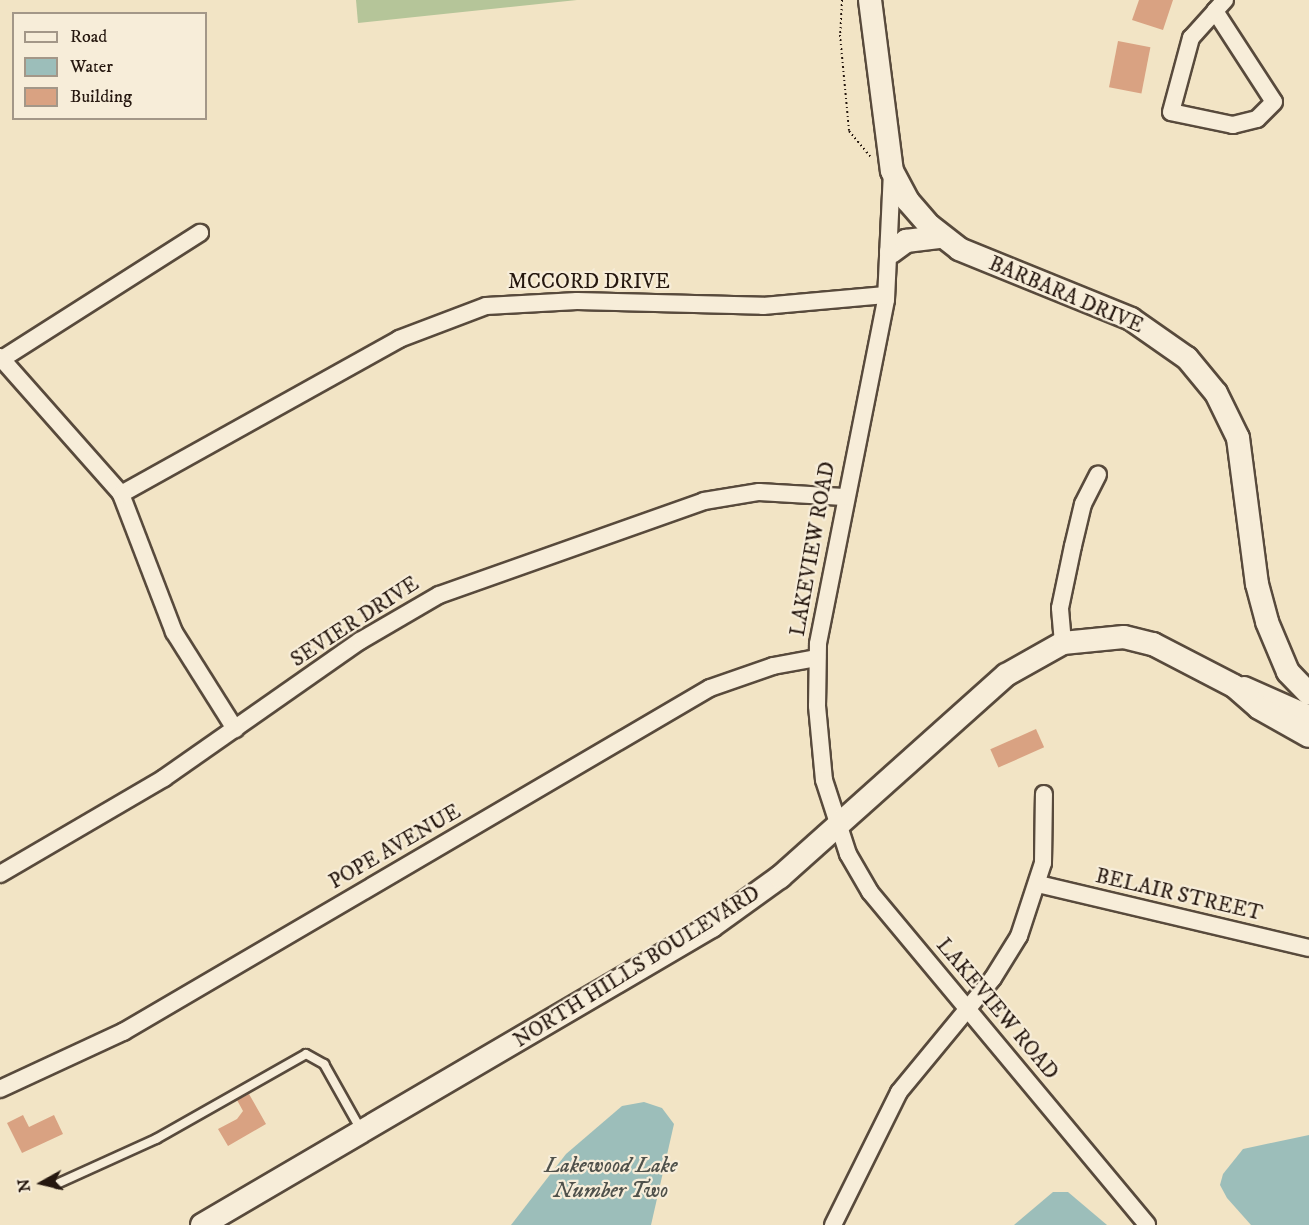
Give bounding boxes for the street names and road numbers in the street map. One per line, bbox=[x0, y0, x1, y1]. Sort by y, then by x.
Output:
street label: BARBARA DRIVE bbox=[985, 251, 1147, 339]
street label: MCCORD DRIVE bbox=[508, 269, 670, 295]
street label: LAKEVIEW ROAD bbox=[785, 460, 841, 638]
street label: SEVIER DRIVE bbox=[286, 571, 424, 673]
street label: POPE AVENUE bbox=[325, 799, 465, 895]
street label: BELAIR STREET bbox=[1093, 864, 1265, 926]
street label: NORTH HILLS BOULEVARD bbox=[509, 881, 765, 1053]
street label: LAKEVIEW ROAD bbox=[931, 933, 1063, 1085]

